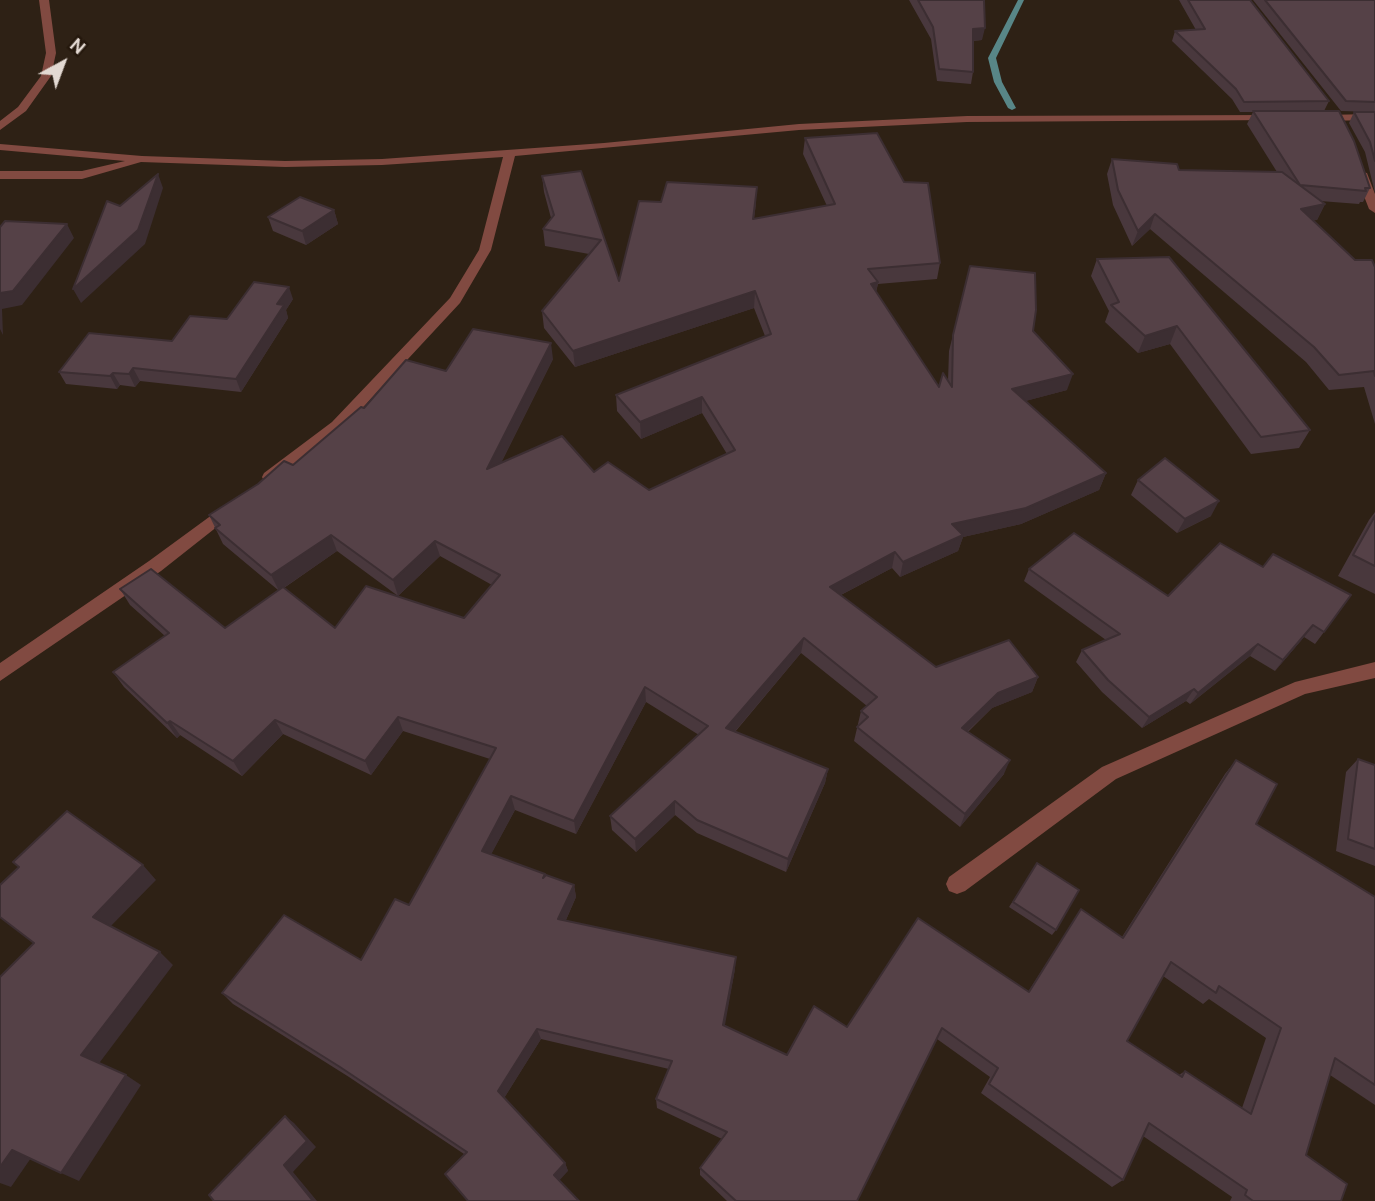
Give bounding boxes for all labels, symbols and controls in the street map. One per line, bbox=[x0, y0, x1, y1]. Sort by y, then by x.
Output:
north arrow bbox=[28, 28, 98, 98]
text: N bbox=[64, 34, 90, 61]

